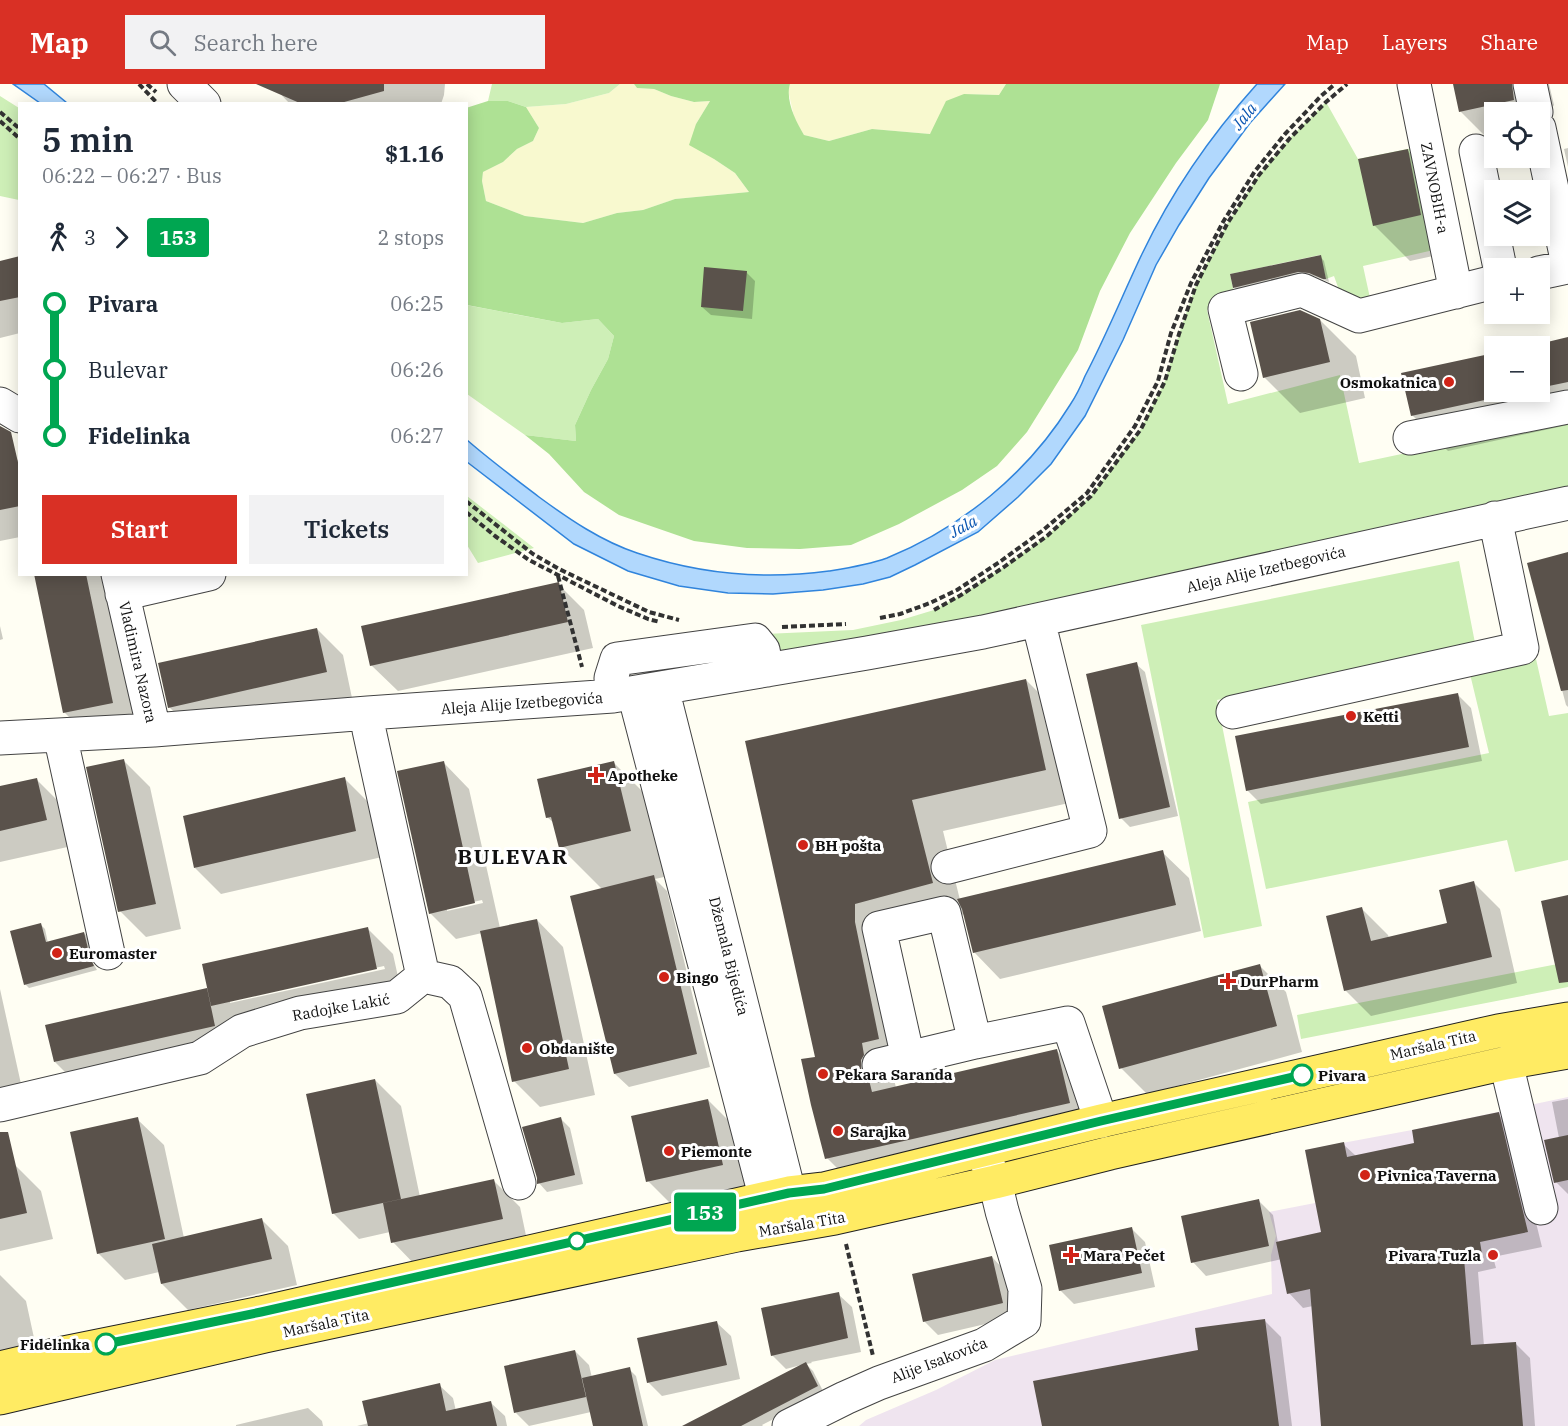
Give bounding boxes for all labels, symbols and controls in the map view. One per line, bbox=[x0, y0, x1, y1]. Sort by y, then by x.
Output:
search box bbox=[125, 15, 545, 69]
text: Map bbox=[30, 24, 89, 61]
icon: search bbox=[146, 26, 179, 59]
text: Search here bbox=[194, 28, 318, 57]
text: Map bbox=[1306, 28, 1349, 56]
text: Layers bbox=[1382, 28, 1448, 56]
text: Share bbox=[1481, 28, 1538, 56]
water label: Jala bbox=[1227, 98, 1261, 134]
map controls bbox=[1484, 102, 1550, 402]
button: locate bbox=[1484, 102, 1550, 168]
text: 5 min bbox=[42, 118, 134, 161]
text: $1.16 bbox=[385, 139, 444, 168]
street label: ZAVNOBIH-a bbox=[1417, 141, 1453, 235]
text: 06:22 – 06:27 · Bus bbox=[42, 162, 222, 189]
button: layers bbox=[1484, 180, 1550, 246]
icon: walk bbox=[42, 221, 75, 254]
icon: forward bbox=[105, 221, 138, 254]
text: 153 bbox=[159, 223, 197, 251]
text: 3 bbox=[84, 224, 96, 251]
text: 2 stops bbox=[377, 224, 444, 251]
button: + bbox=[1484, 258, 1550, 324]
text: Pivara bbox=[88, 289, 158, 318]
text: 06:25 bbox=[390, 290, 444, 317]
button: − bbox=[1484, 336, 1550, 402]
text: Bulevar bbox=[88, 355, 168, 384]
text: 06:26 bbox=[390, 356, 444, 383]
place label: Osmokatnica bbox=[1340, 373, 1437, 392]
marker: Osmokatnica bbox=[1442, 375, 1456, 389]
text: Fidelinka bbox=[88, 421, 191, 450]
text: 06:27 bbox=[390, 422, 444, 449]
button: Start bbox=[42, 495, 237, 564]
button: Tickets bbox=[249, 495, 444, 564]
water label: Jala bbox=[945, 510, 981, 542]
street label: Aleja Alije Izetbegovića bbox=[1185, 541, 1347, 597]
street label: Vladimira Nazora bbox=[115, 599, 161, 725]
street label: Aleja Alije Izetbegovića bbox=[440, 688, 604, 718]
place label: Ketti bbox=[1363, 707, 1399, 726]
marker: Ketti bbox=[1344, 709, 1358, 723]
place label: Apotheke bbox=[608, 766, 678, 785]
marker: Apotheke bbox=[589, 768, 603, 782]
place label: BH pošta bbox=[815, 836, 882, 855]
marker: BH pošta bbox=[796, 838, 810, 852]
district label: BULEVAR bbox=[457, 842, 569, 870]
street label: Džemala Bijedića bbox=[705, 895, 753, 1017]
place label: Euromaster bbox=[69, 944, 157, 963]
marker: Euromaster bbox=[50, 946, 64, 960]
place label: Bingo bbox=[676, 968, 719, 987]
marker: Bingo bbox=[657, 970, 671, 984]
place label: DurPharm bbox=[1240, 972, 1319, 991]
marker: DurPharm bbox=[1221, 974, 1235, 988]
street label: Radojke Lakić bbox=[291, 989, 392, 1025]
street label: Maršala Tita bbox=[1388, 1026, 1478, 1064]
place label: Obdanište bbox=[539, 1039, 614, 1058]
marker: Obdanište bbox=[520, 1041, 534, 1055]
marker: Pivara bbox=[1291, 1064, 1313, 1086]
place label: Pekara Saranda bbox=[835, 1065, 953, 1084]
place label: Pivara bbox=[1318, 1066, 1366, 1085]
marker: Pekara Saranda bbox=[816, 1067, 830, 1081]
place label: Sarajka bbox=[850, 1122, 907, 1141]
marker: Sarajka bbox=[831, 1124, 845, 1138]
place label: Piemonte bbox=[681, 1142, 752, 1161]
marker: Piemonte bbox=[662, 1144, 676, 1158]
place label: Pivnica Taverna bbox=[1377, 1166, 1497, 1185]
marker: Pivnica Taverna bbox=[1358, 1168, 1372, 1182]
line badge: 153 bbox=[670, 1192, 740, 1232]
text: 153 bbox=[686, 1198, 724, 1226]
street label: Maršala Tita bbox=[757, 1207, 847, 1241]
unlabelled marker bbox=[568, 1232, 586, 1250]
place label: Mara Pečet bbox=[1083, 1246, 1165, 1265]
place label: Pivara Tuzla bbox=[1388, 1246, 1481, 1265]
marker: Mara Pečet bbox=[1064, 1248, 1078, 1262]
marker: Pivara Tuzla bbox=[1486, 1248, 1500, 1262]
street label: Maršala Tita bbox=[281, 1305, 371, 1341]
marker: Fidelinka bbox=[95, 1333, 117, 1355]
street label: Alije Isakovića bbox=[888, 1333, 990, 1387]
place label: Fidelinka bbox=[20, 1335, 90, 1354]

